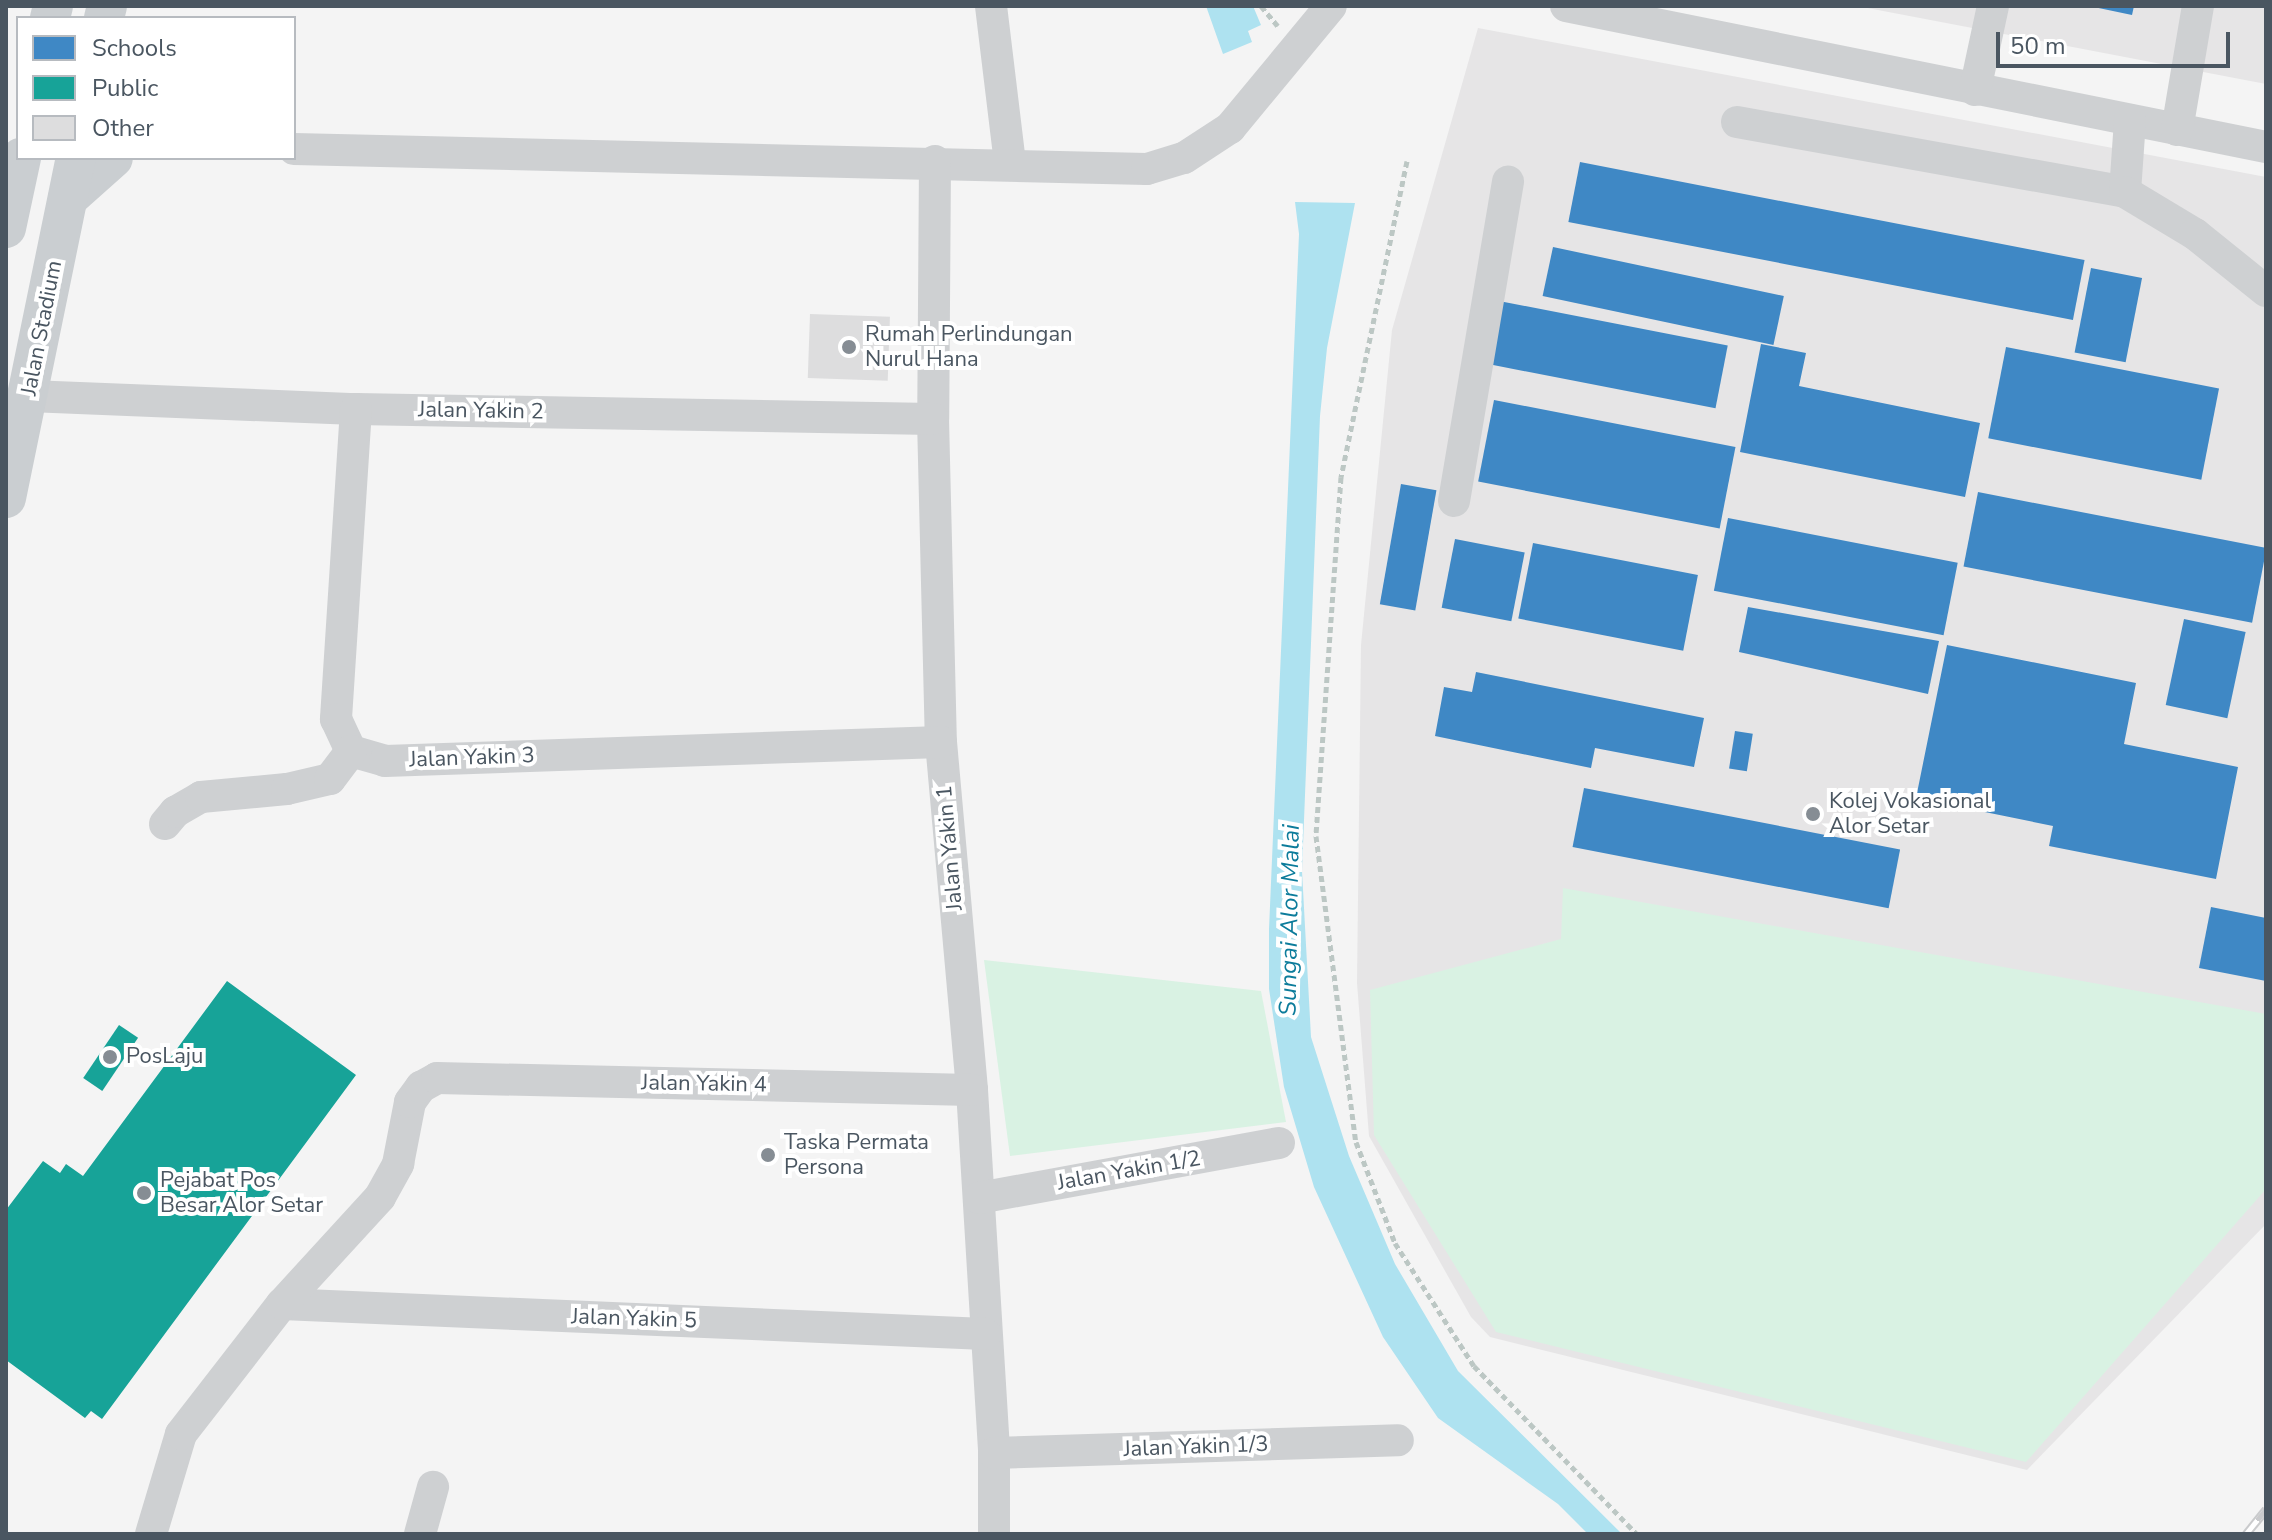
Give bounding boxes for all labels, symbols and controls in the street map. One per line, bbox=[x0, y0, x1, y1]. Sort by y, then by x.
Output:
legend bbox=[16, 16, 296, 160]
scale bar bbox=[2000, 16, 2234, 66]
text: 50 m bbox=[2010, 30, 2066, 62]
text: Schools bbox=[92, 32, 177, 64]
text: Public bbox=[92, 72, 158, 104]
text: Other bbox=[92, 112, 154, 144]
street label: Jalan Stadium bbox=[16, 258, 68, 398]
place label: Rumah Perlindungan Nurul Hana bbox=[865, 321, 1073, 372]
marker: Rumah Perlindungan Nurul Hana bbox=[840, 338, 858, 356]
street label: Jalan Yakin 2 bbox=[418, 397, 544, 425]
street label: Jalan Yakin 3 bbox=[409, 743, 535, 773]
street label: Jalan Yakin 1 bbox=[931, 784, 969, 912]
place label: Kolej Vokasional Alor Setar bbox=[1829, 788, 1991, 840]
marker: Kolej Vokasional Alor Setar bbox=[1804, 805, 1822, 823]
water label: Sungai Alor Malai bbox=[1274, 824, 1306, 1016]
place label: PosLaju bbox=[126, 1044, 203, 1070]
marker: PosLaju bbox=[101, 1048, 119, 1066]
street label: Jalan Yakin 4 bbox=[641, 1070, 767, 1098]
place label: Taska Permata Persona bbox=[784, 1129, 929, 1180]
street label: Jalan Yakin 1/2 bbox=[1055, 1145, 1203, 1197]
marker: Taska Permata Persona bbox=[759, 1146, 777, 1164]
place label: Pejabat Pos Besar Alor Setar bbox=[160, 1167, 323, 1218]
marker: Pejabat Pos Besar Alor Setar bbox=[135, 1184, 153, 1202]
street label: Jalan Yakin 5 bbox=[571, 1304, 697, 1334]
street label: Jalan Yakin 1/3 bbox=[1123, 1431, 1269, 1463]

